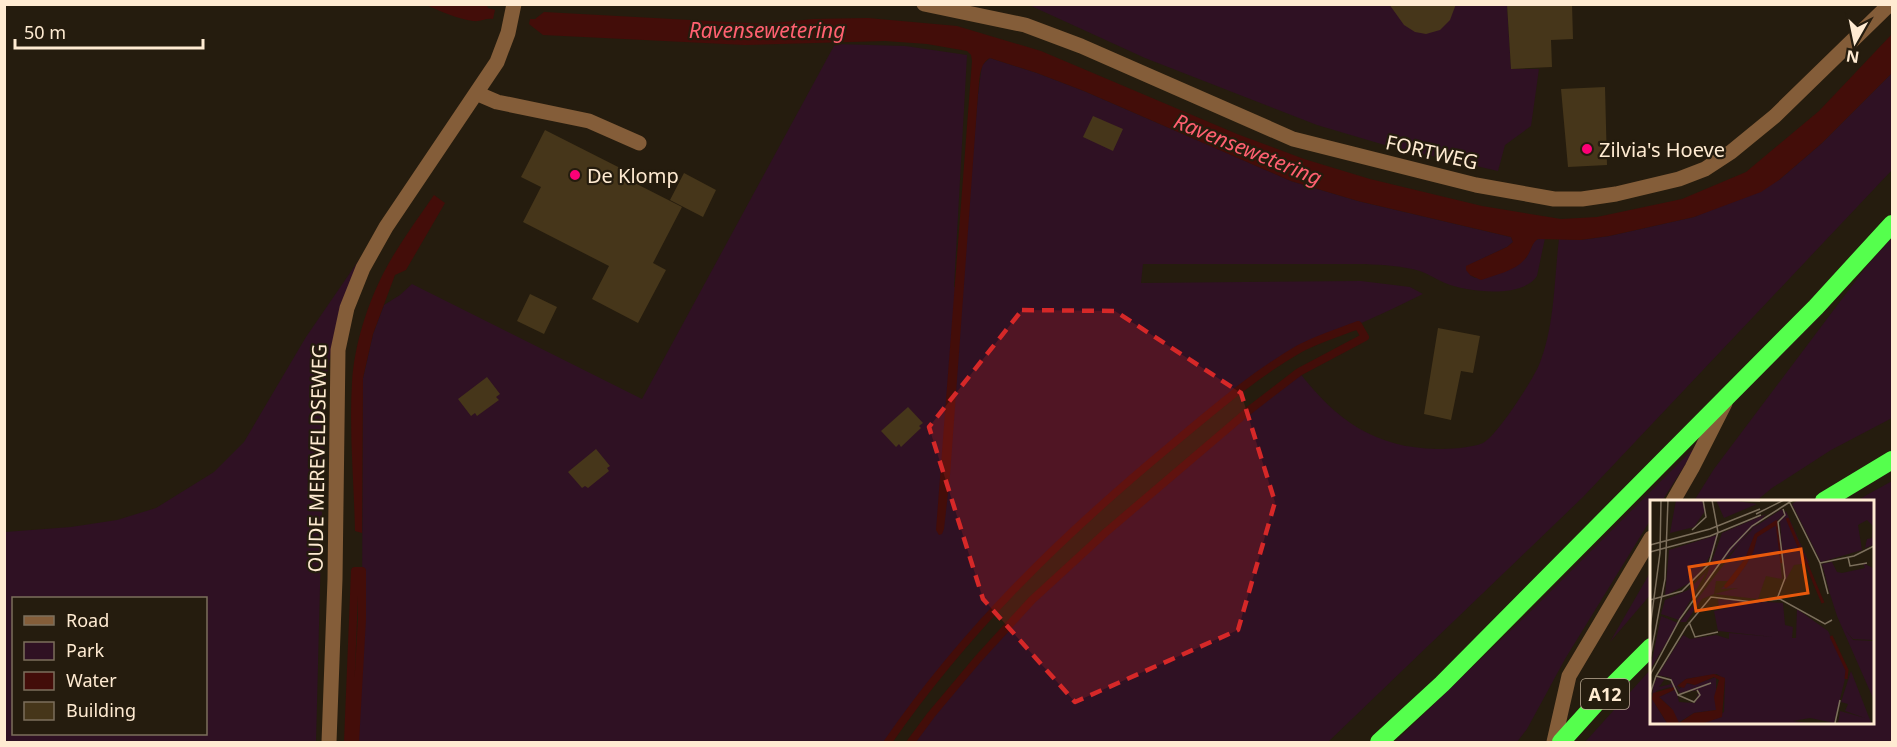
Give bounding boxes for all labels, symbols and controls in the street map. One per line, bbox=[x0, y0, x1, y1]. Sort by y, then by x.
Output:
scale bar bbox=[15, 12, 202, 50]
north arrow bbox=[1825, 12, 1885, 72]
water label: Ravensewetering bbox=[689, 16, 845, 44]
text: 50 m bbox=[24, 20, 66, 44]
text: N bbox=[1845, 45, 1861, 69]
water label: Ravensewetering bbox=[1170, 107, 1326, 191]
street label: FORTWEG bbox=[1383, 128, 1481, 176]
place label: Zilvia's Hoeve bbox=[1599, 136, 1725, 163]
marker: Zilvia's Hoeve bbox=[1580, 142, 1594, 156]
place label: De Klomp bbox=[587, 162, 679, 189]
marker: De Klomp bbox=[568, 168, 582, 182]
street label: OUDE MEREVELDSEWEG bbox=[302, 344, 332, 572]
inset map bbox=[1650, 500, 1873, 723]
legend bbox=[12, 597, 207, 735]
text: Road bbox=[66, 608, 109, 632]
text: Park bbox=[66, 638, 104, 662]
text: Water bbox=[66, 668, 117, 692]
road number: A12 bbox=[1581, 679, 1629, 709]
text: Building bbox=[66, 698, 136, 722]

